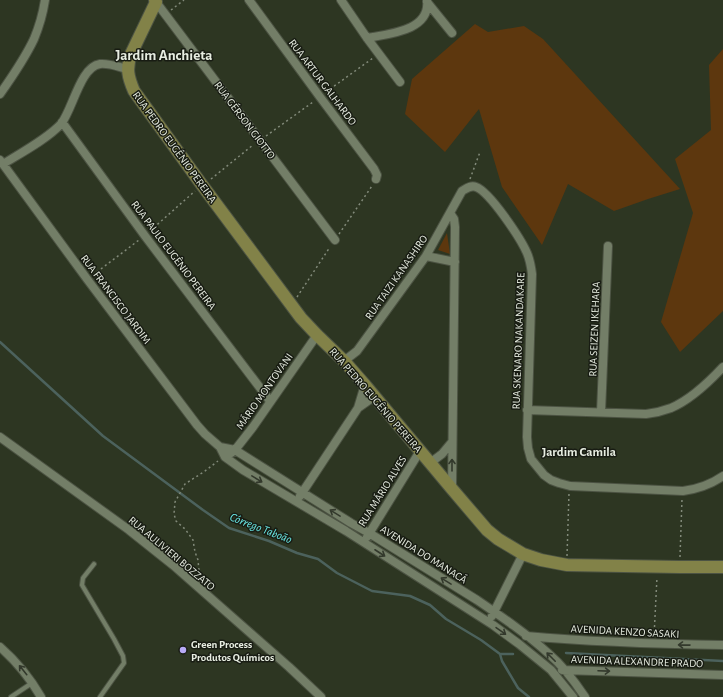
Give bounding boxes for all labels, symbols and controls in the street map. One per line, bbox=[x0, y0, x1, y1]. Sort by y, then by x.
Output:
street label: RUA ARTUR GALHARDO bbox=[287, 37, 358, 127]
district label: Jardim Anchieta bbox=[115, 48, 213, 63]
street label: RUA GÉRSON GIOTTO bbox=[212, 79, 278, 161]
street label: RUA PEDRO EUGÊNIO PEREIRA bbox=[131, 90, 219, 206]
street label: RUA PAULO EUGÊNIO PEREIRA bbox=[129, 199, 218, 312]
street label: RUA TAIZI KANASHIRO bbox=[363, 233, 430, 322]
street label: RUA FRANCISCO JARDIM bbox=[79, 253, 153, 346]
street label: RUA SKENARO NAKANDAKARE bbox=[511, 272, 526, 410]
street label: RUA SEIZEN IKEHARA bbox=[587, 281, 602, 377]
street label: RUA PEDRO EUGÊNIO PEREIRA bbox=[327, 346, 424, 455]
street label: MÁRIO MONTOVANI bbox=[233, 351, 295, 431]
district label: Jardim Camila bbox=[542, 446, 616, 459]
street label: RUA MÁRIO ALVES bbox=[356, 454, 408, 528]
one-way arrow bbox=[448, 459, 456, 472]
one-way arrow bbox=[251, 475, 263, 483]
one-way arrow bbox=[330, 509, 341, 517]
water label: Córrego Taboão bbox=[228, 511, 294, 545]
street label: RUA AULIVIERI BOZZATO bbox=[127, 514, 217, 593]
street label: AVENIDA DO MANACÁ bbox=[378, 522, 470, 586]
one-way arrow bbox=[374, 550, 386, 558]
one-way arrow bbox=[440, 576, 452, 584]
street label: AVENIDA KENZO SASAKI bbox=[570, 623, 680, 640]
one-way arrow bbox=[496, 627, 507, 635]
place label: Green Process Produtos Químicos bbox=[191, 639, 274, 664]
one-way arrow bbox=[678, 641, 691, 648]
marker: Green Process Produtos Químicos bbox=[178, 645, 188, 655]
one-way arrow bbox=[546, 652, 556, 662]
street label: AVENIDA ALEXANDRE PRADO bbox=[571, 654, 703, 669]
one-way arrow bbox=[18, 665, 27, 676]
one-way arrow bbox=[597, 668, 610, 675]

